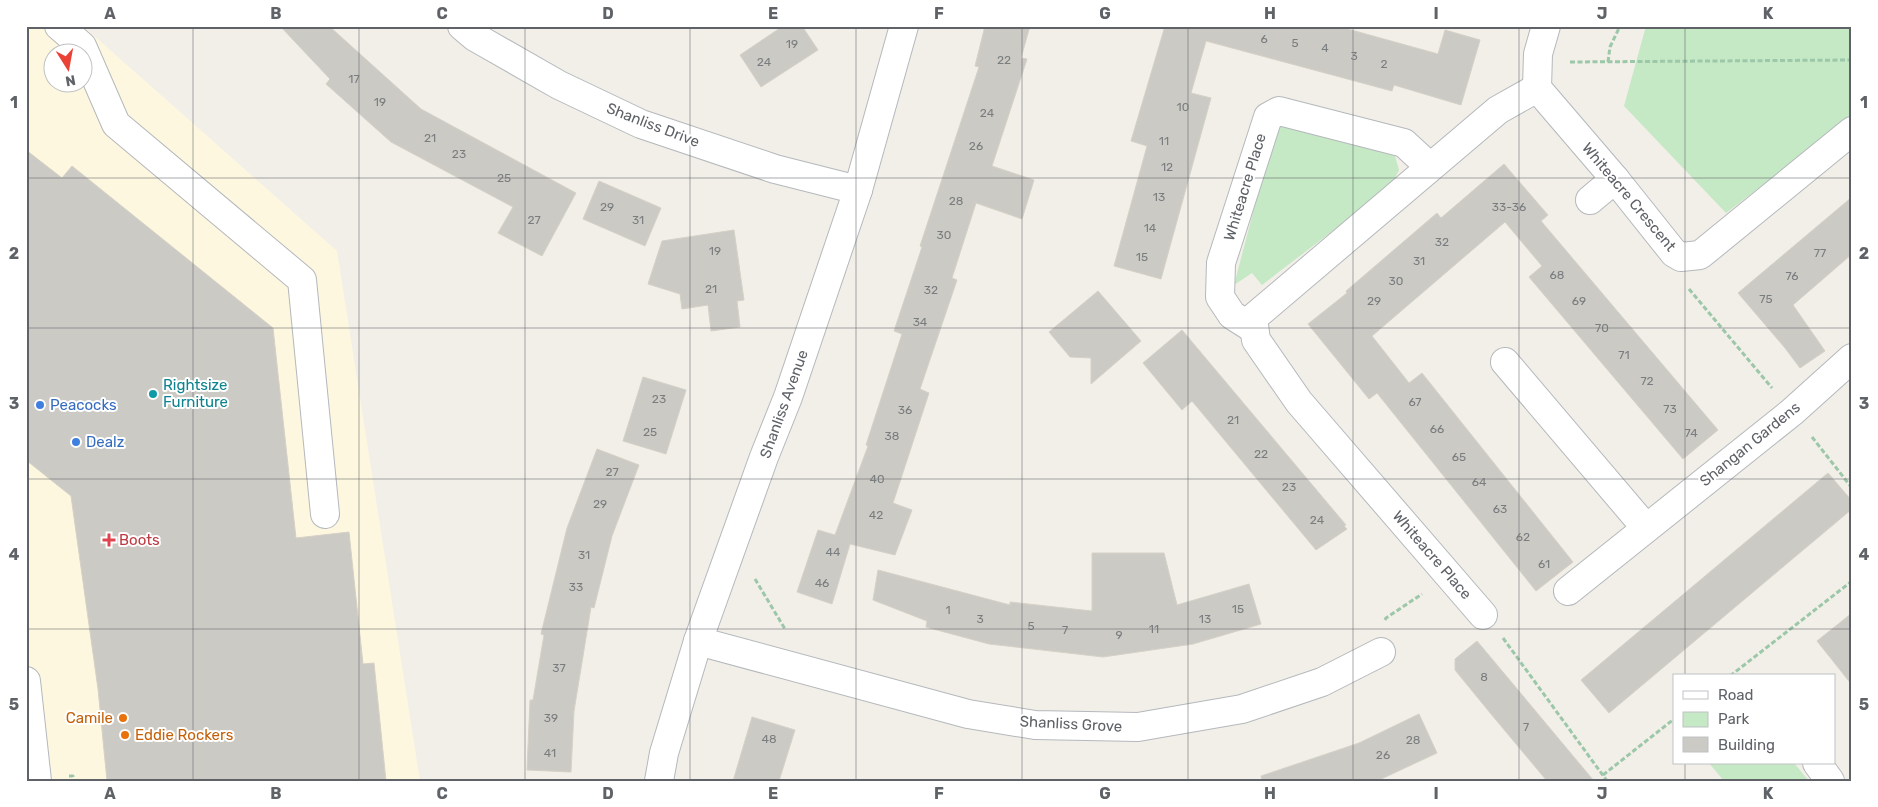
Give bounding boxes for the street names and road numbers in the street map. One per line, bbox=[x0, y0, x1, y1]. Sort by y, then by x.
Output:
street label: Shanliss Drive bbox=[604, 99, 702, 151]
street label: Whiteacre Place bbox=[1220, 131, 1270, 243]
street label: Whiteacre Crescent bbox=[1578, 139, 1680, 255]
street label: Shanliss Avenue bbox=[756, 347, 812, 461]
street label: Shangan Gardens bbox=[1696, 398, 1804, 490]
street label: Whiteacre Place bbox=[1389, 507, 1475, 603]
street label: Shanliss Grove bbox=[1019, 712, 1123, 736]

